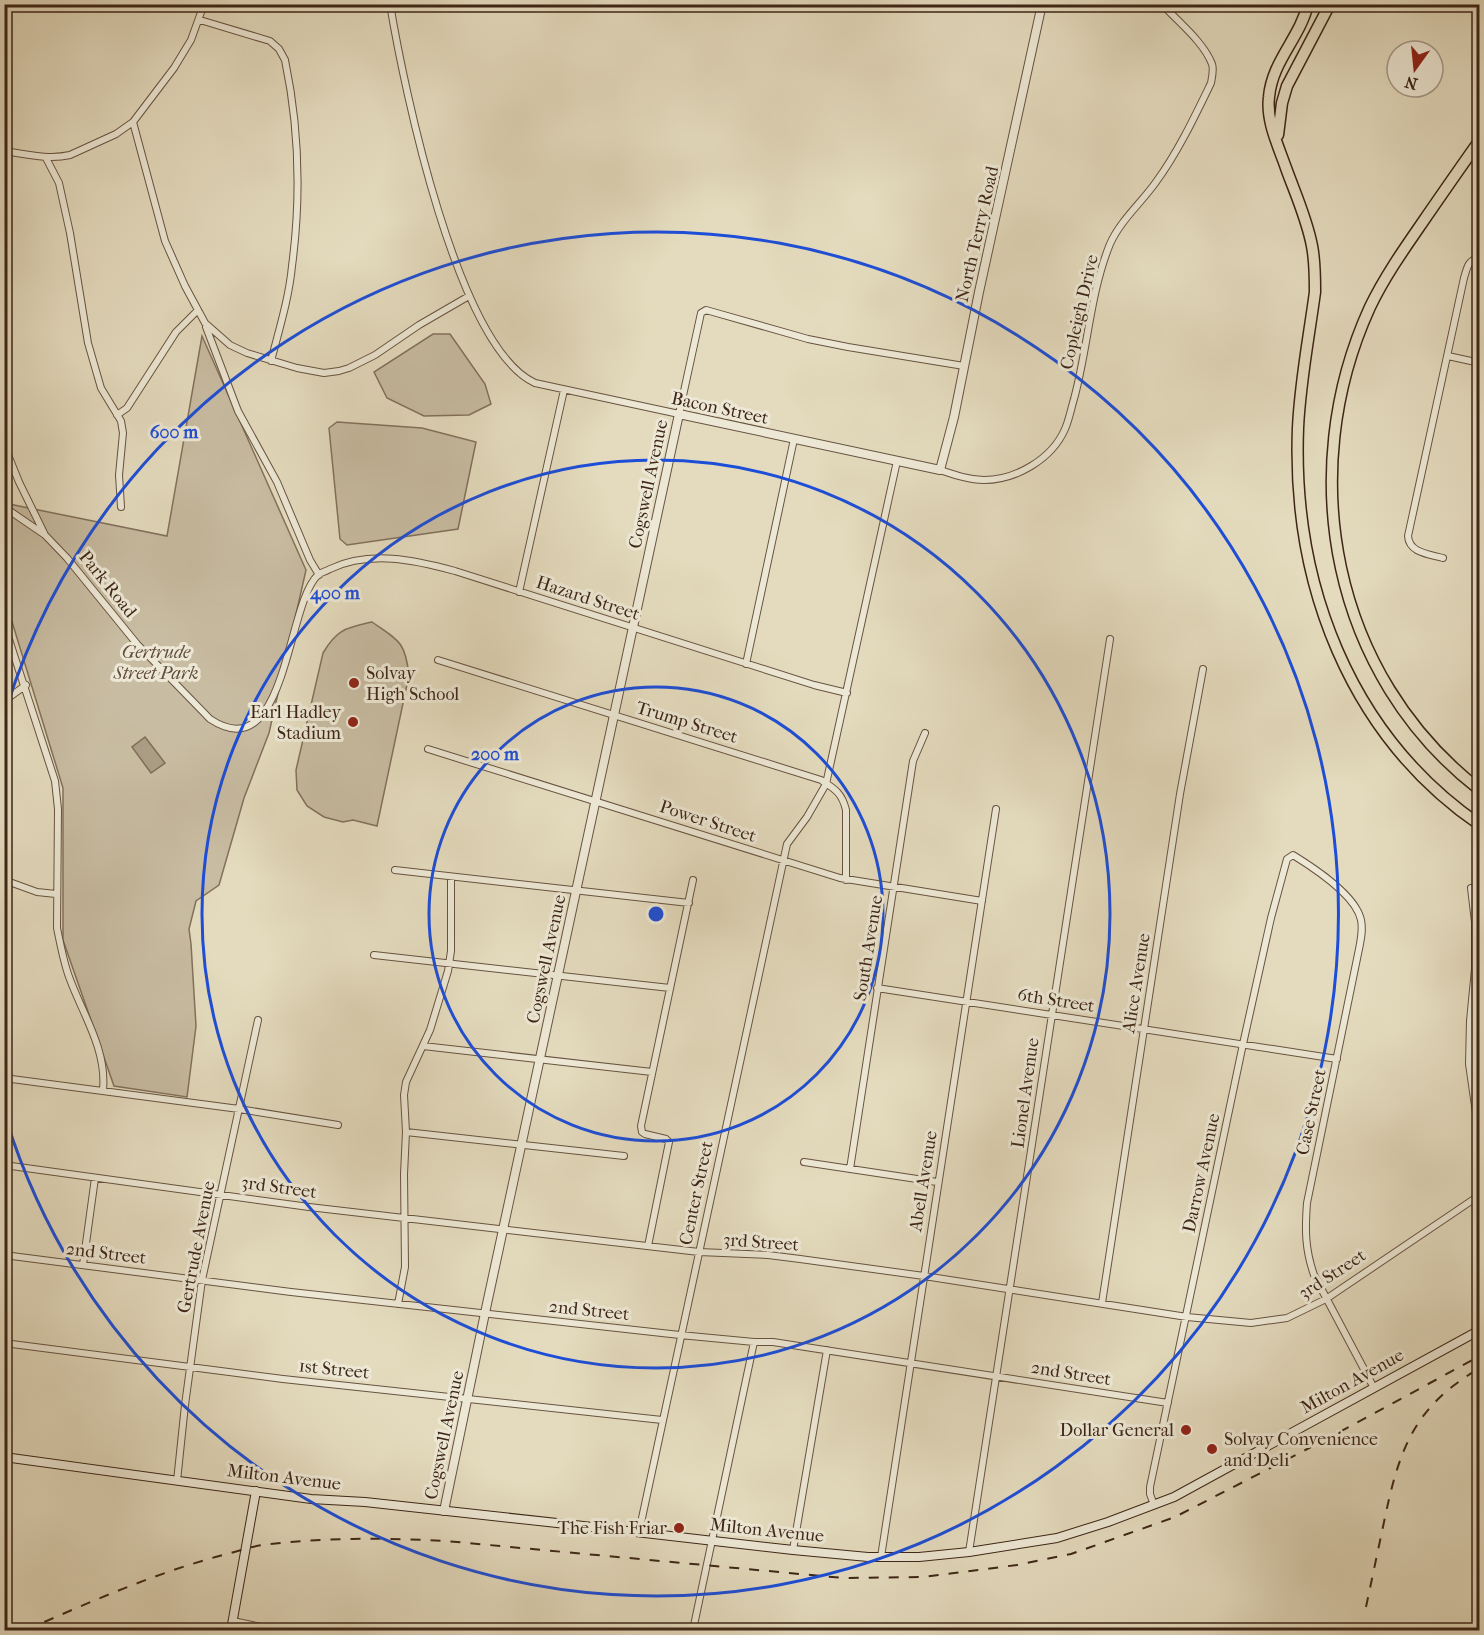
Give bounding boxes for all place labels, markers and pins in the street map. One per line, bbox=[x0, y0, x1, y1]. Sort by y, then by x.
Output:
place label: Solvay High School bbox=[366, 663, 459, 705]
marker: Solvay High School bbox=[347, 676, 361, 690]
place label: Earl Hadley Stadium bbox=[250, 702, 342, 744]
marker: Earl Hadley Stadium bbox=[346, 715, 360, 729]
centre of rings bbox=[646, 904, 666, 924]
place label: Dollar General bbox=[1060, 1420, 1174, 1441]
marker: Dollar General bbox=[1179, 1423, 1193, 1437]
place label: Solvay Convenience and Deli bbox=[1224, 1429, 1378, 1471]
marker: Solvay Convenience and Deli bbox=[1205, 1442, 1219, 1456]
place label: The Fish Friar bbox=[558, 1518, 667, 1539]
marker: The Fish Friar bbox=[672, 1521, 686, 1535]

